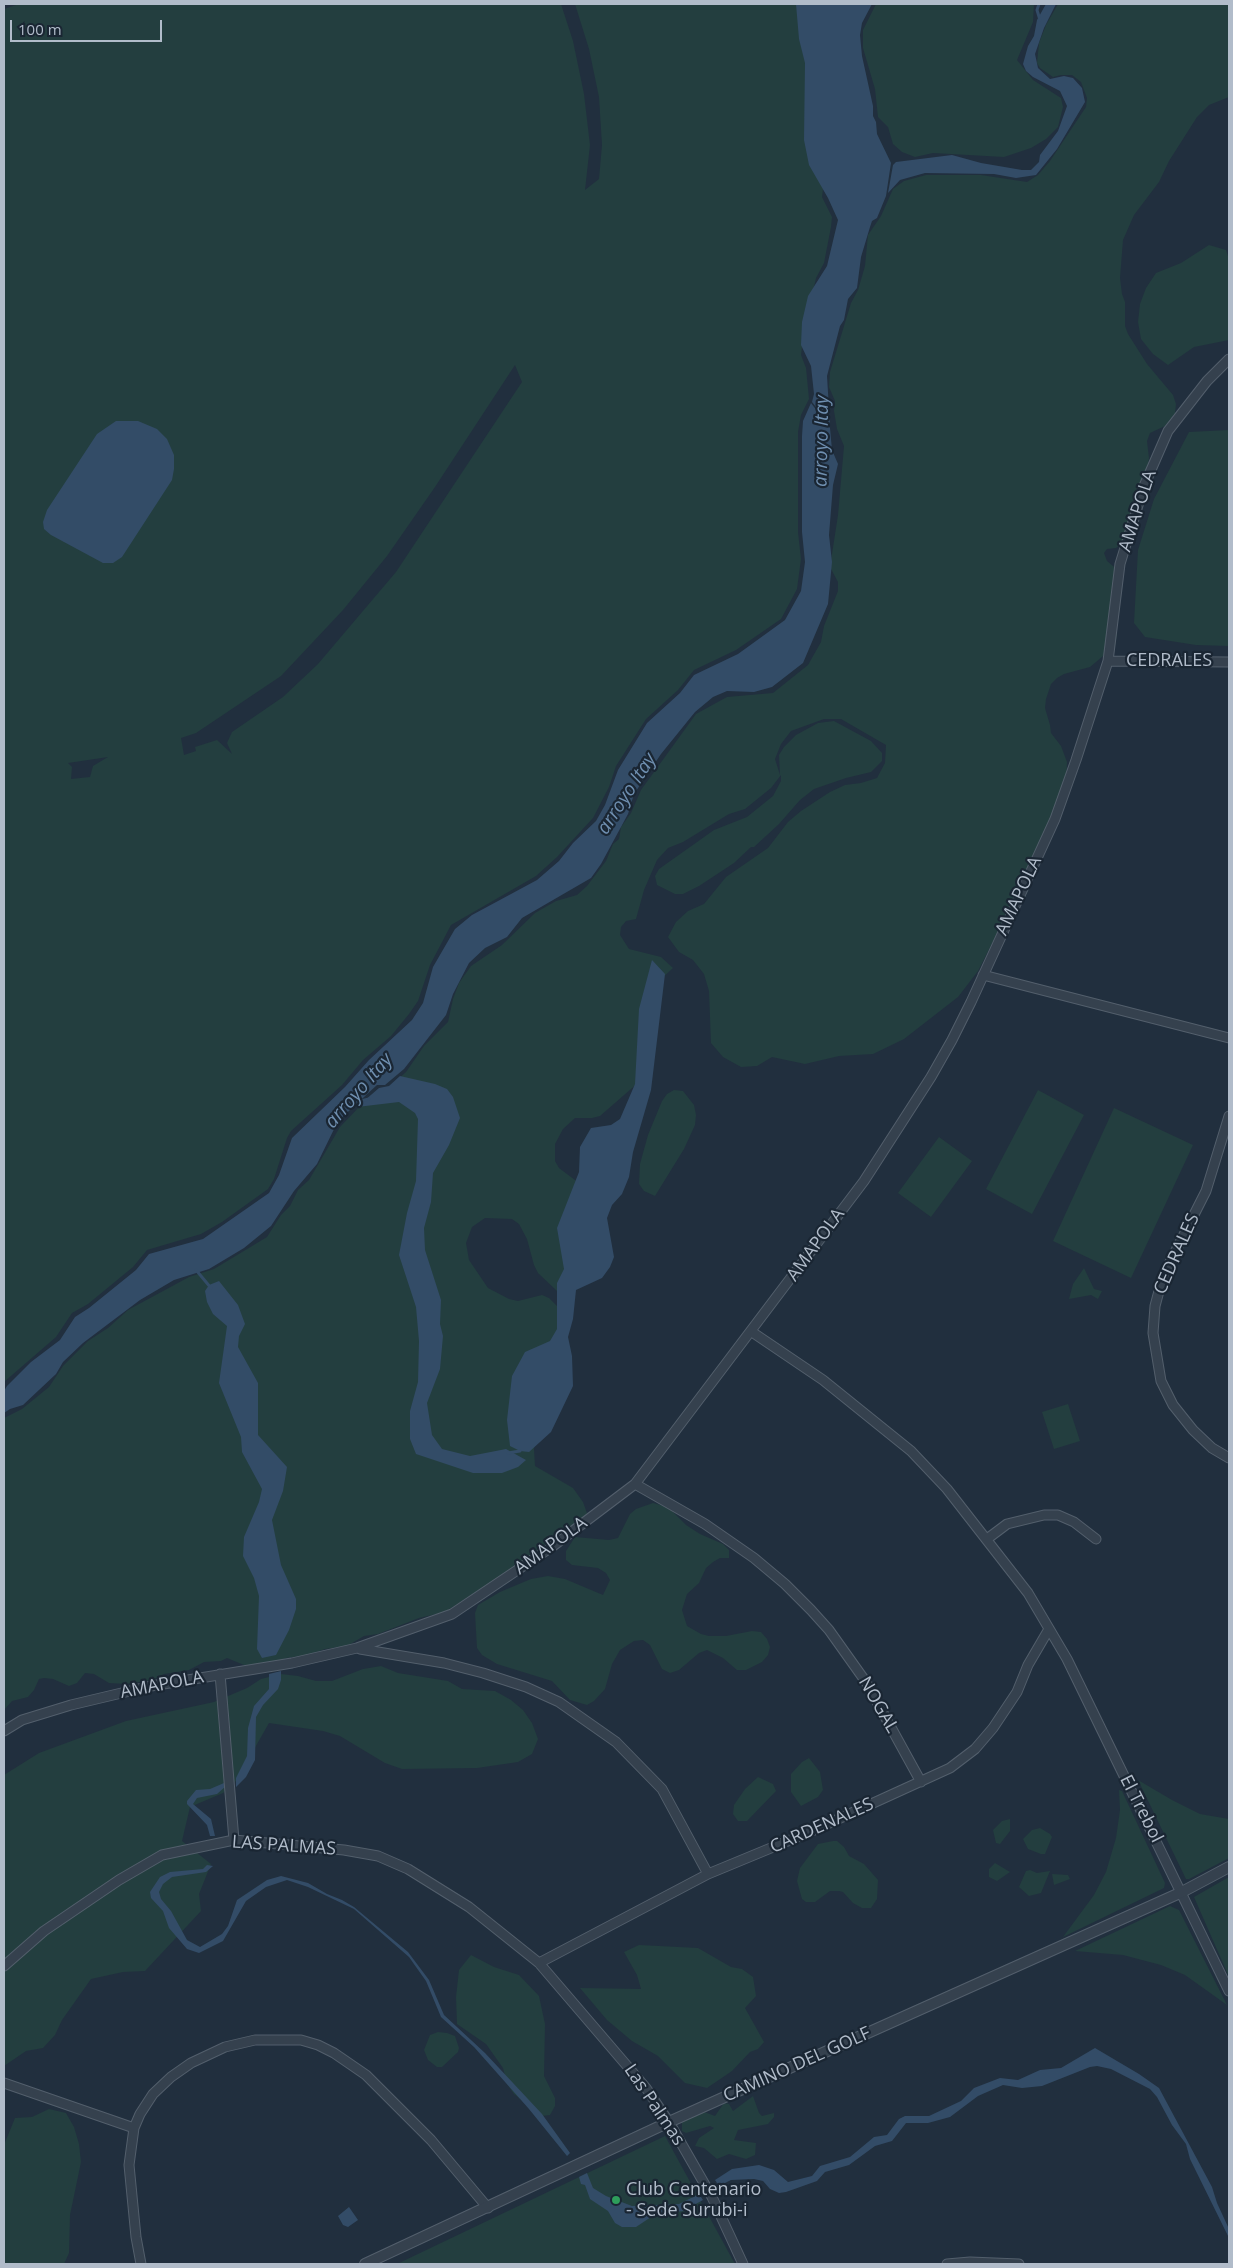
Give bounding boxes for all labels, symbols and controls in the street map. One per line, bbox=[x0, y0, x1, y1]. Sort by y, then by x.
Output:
scale bar bbox=[12, 10, 165, 42]
text: 100 m bbox=[18, 19, 62, 39]
water label: arroyo Itay bbox=[810, 395, 834, 487]
street label: AMAPOLA bbox=[1115, 467, 1161, 555]
street label: CEDRALES bbox=[1126, 650, 1212, 672]
water label: arroyo Itay bbox=[592, 749, 662, 839]
street label: AMAPOLA bbox=[991, 853, 1047, 939]
water label: arroyo Itay bbox=[320, 1049, 398, 1133]
street label: AMAPOLA bbox=[782, 1204, 850, 1286]
street label: CEDRALES bbox=[1150, 1210, 1204, 1298]
street label: AMAPOLA bbox=[510, 1512, 592, 1580]
street label: AMAPOLA bbox=[118, 1666, 206, 1704]
street label: NOGAL bbox=[853, 1673, 903, 1737]
street label: El Trebol bbox=[1115, 1772, 1167, 1846]
street label: CARDENALES bbox=[767, 1794, 877, 1858]
street label: LAS PALMAS bbox=[231, 1832, 337, 1860]
street label: CAMINO DEL GOLF bbox=[720, 2023, 874, 2107]
street label: Las Palmas bbox=[619, 2060, 689, 2150]
place label: Club Centenario - Sede Surubi-i bbox=[626, 2179, 761, 2222]
marker: Club Centenario - Sede Surubi-i bbox=[610, 2194, 622, 2206]

